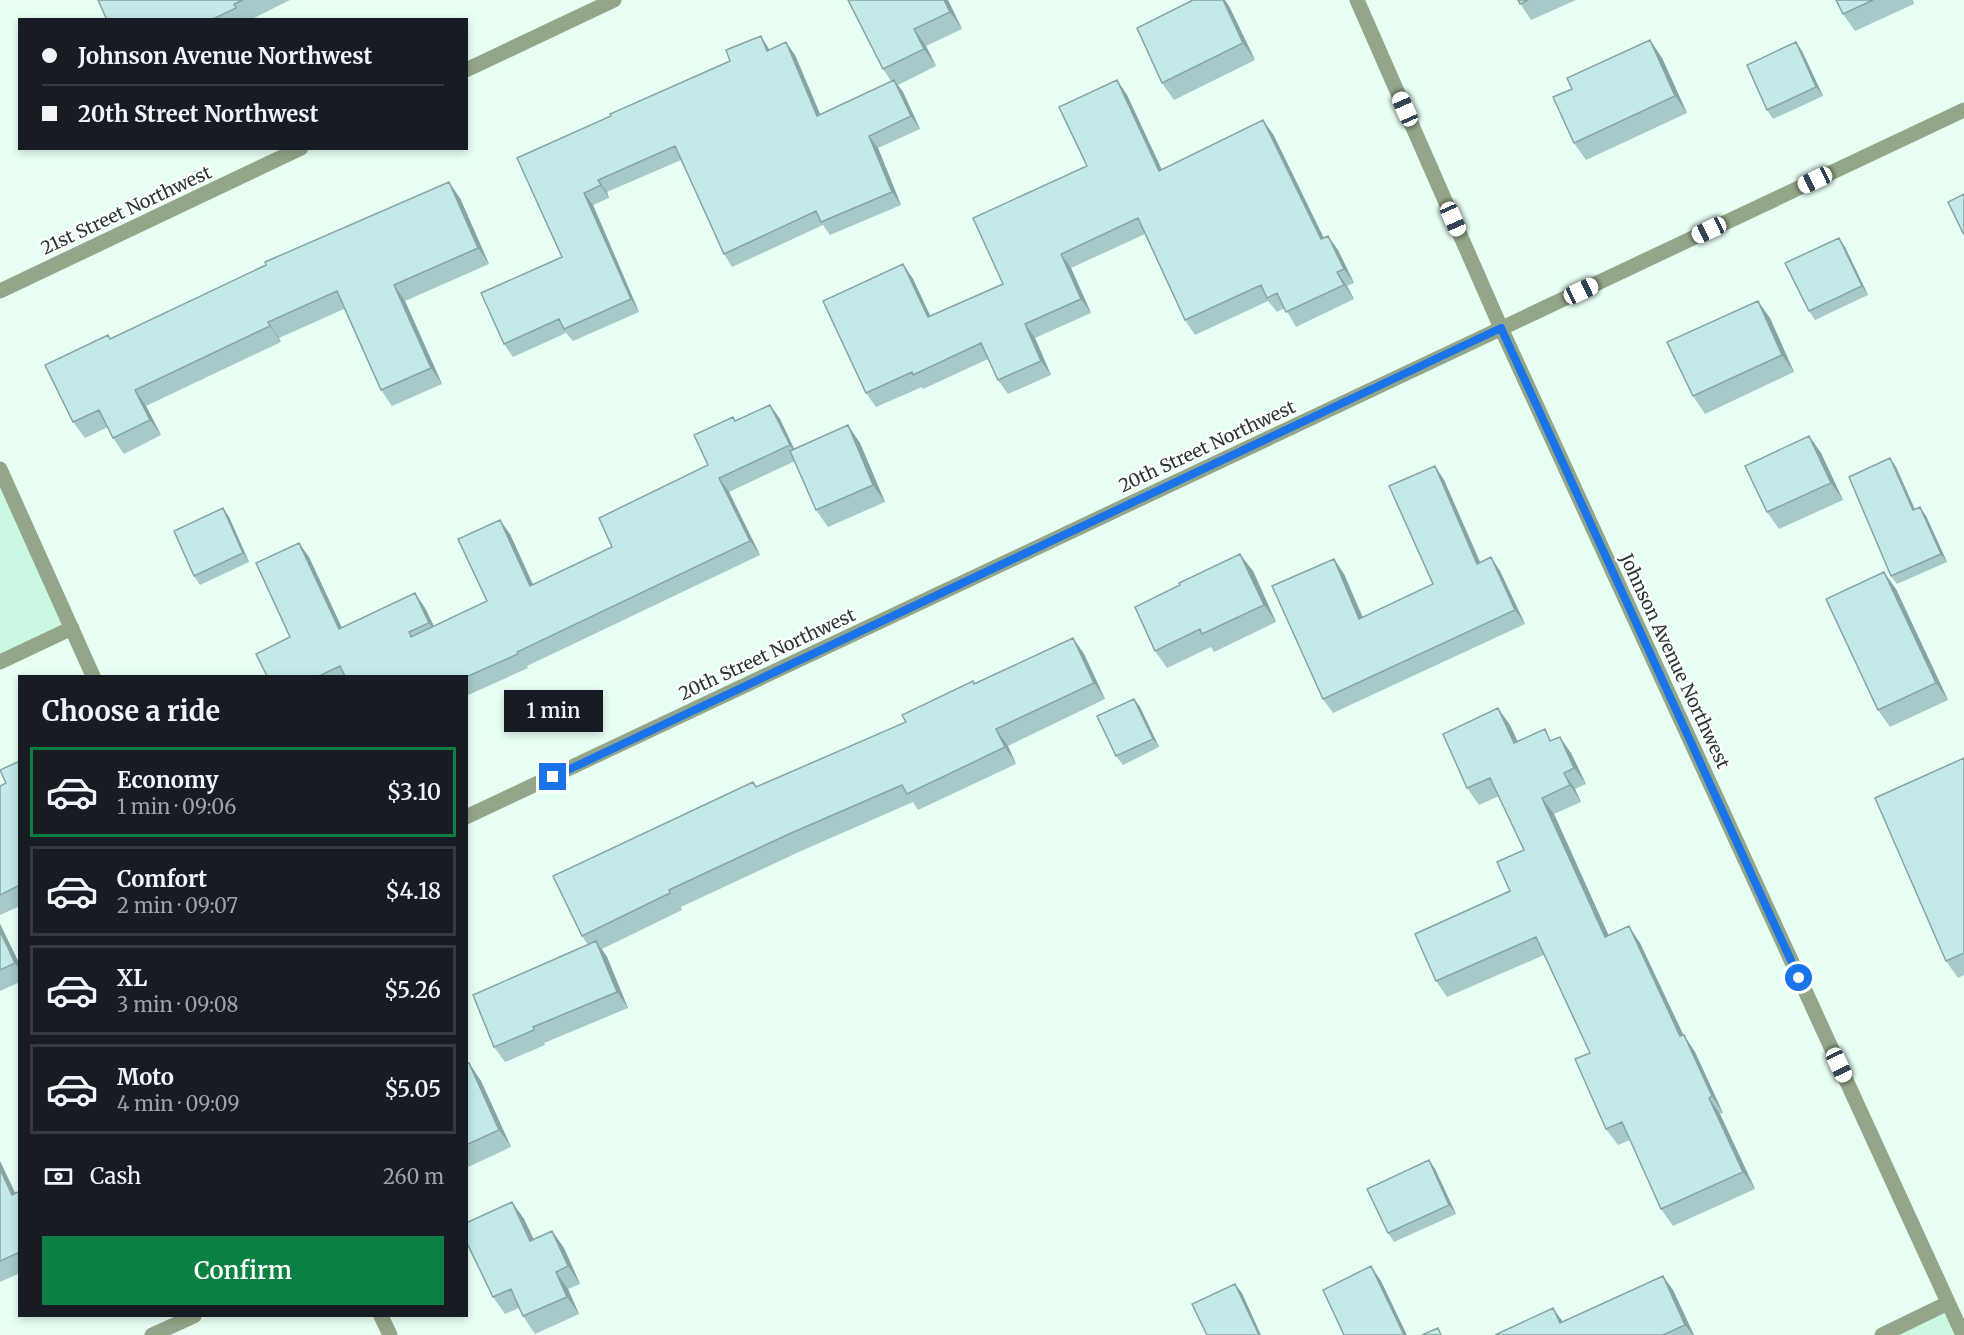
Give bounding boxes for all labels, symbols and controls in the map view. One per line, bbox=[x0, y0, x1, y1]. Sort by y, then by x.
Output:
text: Johnson Avenue Northwest bbox=[78, 42, 372, 70]
car bbox=[1389, 89, 1421, 129]
text: 20th Street Northwest bbox=[78, 100, 319, 128]
street label: 21st Street Northwest bbox=[37, 160, 215, 260]
car bbox=[1795, 164, 1835, 196]
car bbox=[1437, 199, 1469, 239]
car bbox=[1689, 214, 1729, 246]
car bbox=[1561, 275, 1601, 307]
street label: 20th Street Northwest bbox=[1115, 395, 1299, 497]
street label: Johnson Avenue Northwest bbox=[1615, 549, 1735, 772]
street label: 20th Street Northwest bbox=[675, 603, 859, 705]
callout: 1 min bbox=[504, 690, 602, 732]
text: Choose a ride bbox=[42, 694, 220, 728]
text: 1 min bbox=[527, 698, 580, 723]
route end bbox=[539, 763, 566, 790]
icon: car bbox=[45, 765, 99, 819]
text: Economy bbox=[117, 766, 218, 794]
text: $3.10 bbox=[387, 778, 441, 806]
text: 1 min · 09:06 bbox=[117, 794, 236, 819]
icon: car bbox=[45, 864, 99, 918]
text: Comfort bbox=[117, 865, 207, 893]
text: $4.18 bbox=[385, 877, 441, 905]
text: 2 min · 09:07 bbox=[117, 893, 238, 918]
icon: car bbox=[45, 963, 99, 1017]
text: XL bbox=[117, 964, 147, 992]
route start bbox=[1785, 964, 1812, 991]
text: $5.26 bbox=[384, 976, 441, 1004]
text: 3 min · 09:08 bbox=[117, 992, 238, 1017]
car bbox=[1823, 1045, 1855, 1085]
icon: car bbox=[45, 1062, 99, 1116]
text: Moto bbox=[117, 1063, 174, 1091]
text: $5.05 bbox=[384, 1075, 441, 1103]
text: 4 min · 09:09 bbox=[117, 1091, 240, 1116]
icon: cash bbox=[42, 1160, 75, 1193]
text: Cash bbox=[90, 1162, 141, 1190]
text: 260 m bbox=[383, 1164, 444, 1189]
button: Confirm bbox=[42, 1236, 444, 1305]

